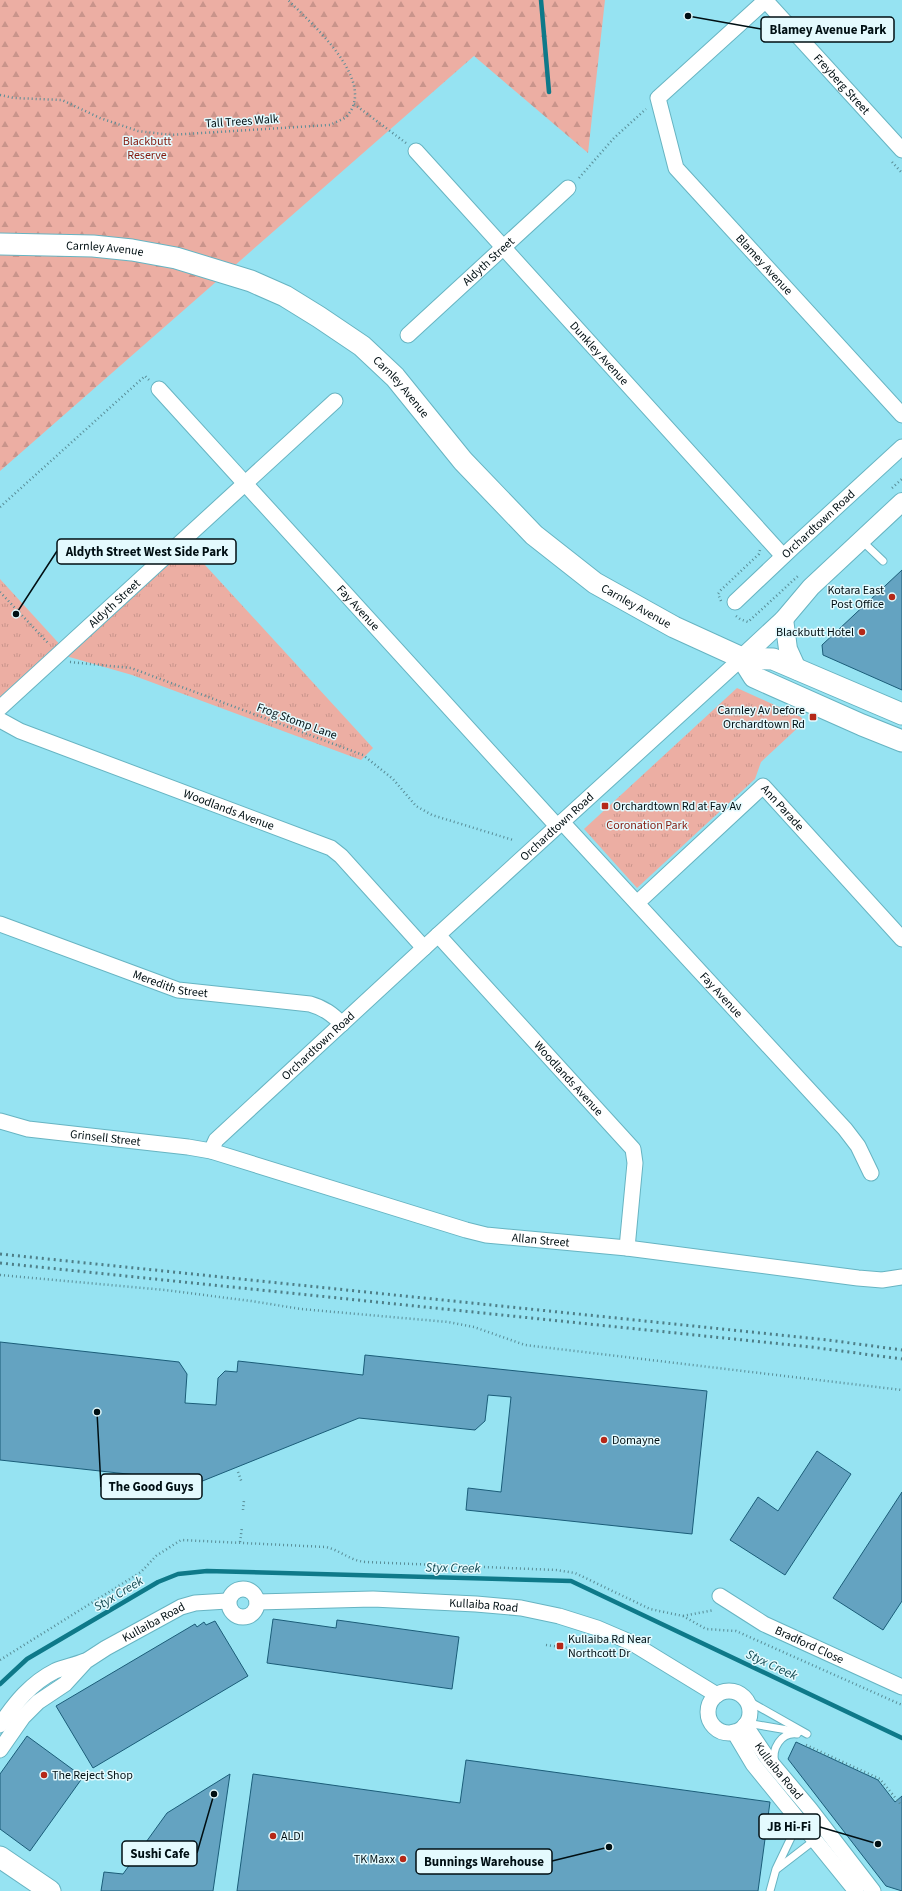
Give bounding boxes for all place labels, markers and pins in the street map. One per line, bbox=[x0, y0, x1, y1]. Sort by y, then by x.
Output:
callout: Blamey Avenue Park bbox=[761, 17, 894, 42]
callout: Aldyth Street West Side Park bbox=[57, 539, 236, 564]
place label: Kotara East Post Office bbox=[827, 582, 884, 613]
marker: Kotara East Post Office bbox=[887, 592, 897, 602]
place label: Blackbutt Hotel bbox=[776, 624, 854, 641]
marker: Blackbutt Hotel bbox=[857, 627, 867, 637]
place label: Carnley Av before Orchardtown Rd bbox=[717, 702, 805, 733]
marker: Carnley Av before Orchardtown Rd bbox=[808, 712, 818, 722]
place label: Orchardtown Rd at Fay Av bbox=[613, 798, 742, 815]
marker: Orchardtown Rd at Fay Av bbox=[600, 801, 610, 811]
place label: Domayne bbox=[612, 1432, 660, 1449]
marker: Domayne bbox=[599, 1435, 609, 1445]
callout: The Good Guys bbox=[101, 1474, 202, 1499]
place label: Kullaiba Rd Near Northcott Dr bbox=[568, 1631, 652, 1662]
marker: Kullaiba Rd Near Northcott Dr bbox=[555, 1641, 565, 1651]
place label: The Reject Shop bbox=[52, 1767, 133, 1784]
marker: The Reject Shop bbox=[39, 1770, 49, 1780]
callout: JB Hi-Fi bbox=[759, 1814, 820, 1839]
place label: ALDI bbox=[281, 1828, 304, 1845]
marker: ALDI bbox=[268, 1831, 278, 1841]
callout: Sushi Cafe bbox=[122, 1841, 197, 1866]
callout: Bunnings Warehouse bbox=[416, 1849, 552, 1874]
place label: TK Maxx bbox=[354, 1851, 396, 1868]
marker: TK Maxx bbox=[398, 1854, 408, 1864]

